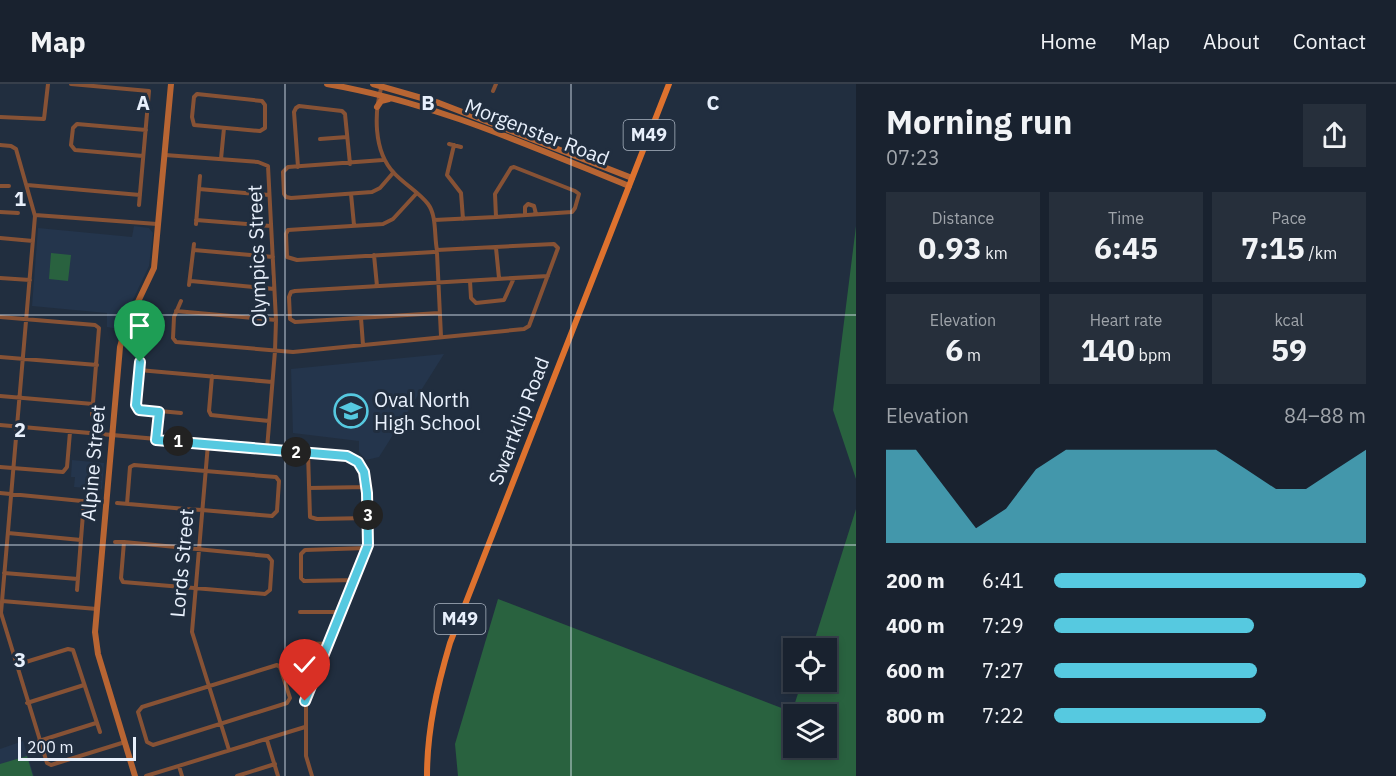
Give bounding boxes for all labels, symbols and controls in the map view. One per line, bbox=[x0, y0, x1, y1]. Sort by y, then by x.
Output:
text: Map bbox=[30, 23, 86, 60]
text: Home bbox=[1040, 27, 1097, 55]
text: Map bbox=[1130, 27, 1170, 55]
text: About bbox=[1203, 27, 1260, 55]
text: Contact bbox=[1293, 27, 1366, 55]
text: A bbox=[136, 89, 150, 116]
text: B bbox=[421, 89, 435, 116]
text: C bbox=[706, 89, 720, 116]
street label: Morgenster Road bbox=[461, 92, 613, 171]
text: Morning run bbox=[886, 100, 1072, 143]
button: share bbox=[1303, 104, 1366, 167]
road number: M49 bbox=[624, 120, 674, 150]
text: 07:23 bbox=[886, 144, 940, 171]
street label: Olympics Street bbox=[241, 184, 272, 328]
text: 1 bbox=[14, 185, 26, 212]
text: Distance bbox=[932, 208, 994, 228]
text: Time bbox=[1108, 208, 1144, 228]
text: Pace bbox=[1272, 208, 1306, 228]
text: 0.93 bbox=[918, 228, 982, 267]
text: 6:45 bbox=[1094, 228, 1158, 267]
text: 7:15 bbox=[1241, 228, 1305, 267]
text: km bbox=[982, 243, 1008, 263]
text: /km bbox=[1305, 243, 1337, 263]
pin bbox=[114, 300, 165, 362]
icon: arrive bbox=[123, 309, 156, 342]
text: Elevation bbox=[930, 310, 996, 330]
text: Heart rate bbox=[1090, 310, 1162, 330]
text: kcal bbox=[1274, 310, 1304, 330]
text: 6 bbox=[945, 330, 963, 369]
text: 140 bbox=[1081, 330, 1135, 369]
text: 59 bbox=[1271, 330, 1307, 369]
text: m bbox=[963, 345, 981, 365]
text: bpm bbox=[1135, 345, 1171, 365]
street label: Swartklip Road bbox=[482, 353, 555, 489]
place label: Oval North High School bbox=[374, 386, 481, 436]
school or university icon: Oval North High School bbox=[333, 393, 369, 429]
text: Elevation bbox=[886, 402, 969, 429]
text: 84–88 m bbox=[1284, 402, 1366, 429]
street label: Alpine Street bbox=[74, 404, 111, 522]
text: 2 bbox=[14, 416, 26, 443]
pin: 1 bbox=[163, 426, 193, 456]
text: 1 bbox=[173, 431, 183, 451]
pin: 2 bbox=[281, 437, 311, 467]
text: 2 bbox=[291, 442, 301, 462]
pin: 3 bbox=[353, 500, 383, 530]
text: 3 bbox=[363, 505, 373, 525]
street label: Lords Street bbox=[163, 507, 200, 619]
text: 200 m bbox=[886, 567, 945, 594]
text: 6:41 bbox=[982, 567, 1024, 594]
road number: M49 bbox=[434, 604, 486, 634]
text: 400 m bbox=[886, 612, 945, 639]
text: 7:29 bbox=[982, 612, 1024, 639]
map controls bbox=[783, 638, 837, 758]
button: locate bbox=[783, 638, 837, 692]
pin bbox=[279, 639, 330, 701]
text: 3 bbox=[14, 646, 26, 673]
icon: check bbox=[288, 648, 321, 681]
text: 600 m bbox=[886, 657, 945, 684]
text: 7:27 bbox=[982, 657, 1024, 684]
text: 800 m bbox=[886, 702, 945, 729]
text: 7:22 bbox=[982, 702, 1024, 729]
button: layers bbox=[783, 704, 837, 758]
scale bar bbox=[18, 734, 136, 762]
text: 200 m bbox=[27, 737, 74, 757]

